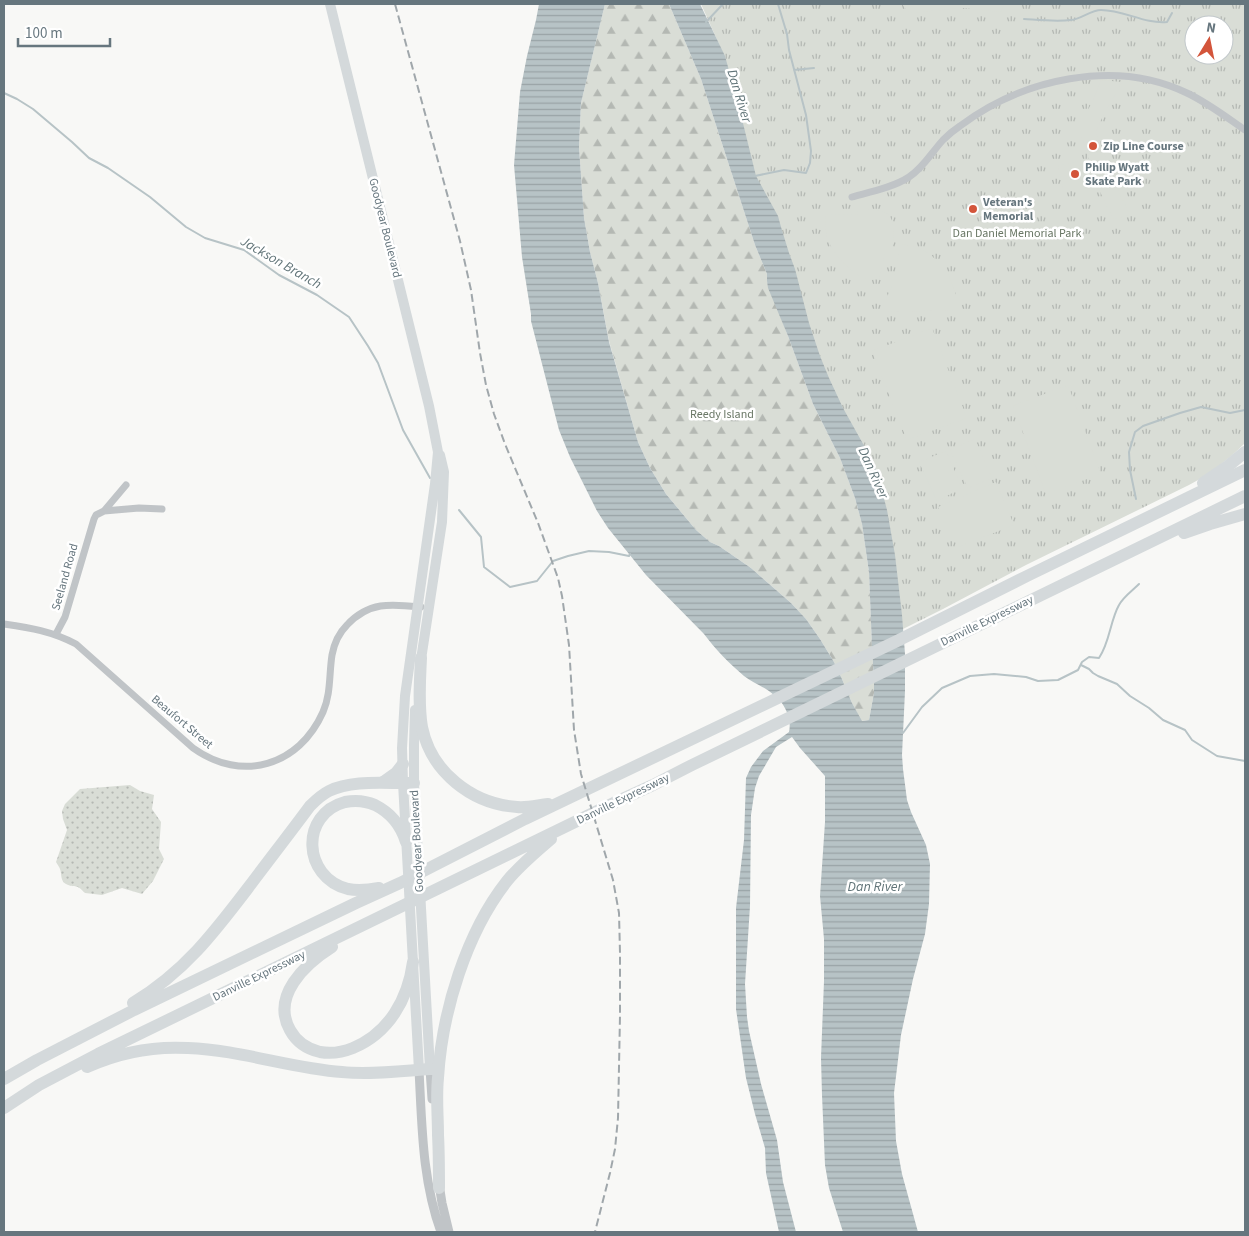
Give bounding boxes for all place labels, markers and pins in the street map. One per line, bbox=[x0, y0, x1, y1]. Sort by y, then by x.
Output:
place label: Zip Line Course bbox=[1103, 138, 1184, 155]
marker: Zip Line Course bbox=[1087, 140, 1099, 152]
place label: Philip Wyatt Skate Park bbox=[1085, 159, 1150, 190]
marker: Philip Wyatt Skate Park bbox=[1069, 168, 1081, 180]
place label: Veteran's Memorial bbox=[982, 194, 1034, 225]
marker: Veteran's Memorial bbox=[967, 203, 979, 215]

